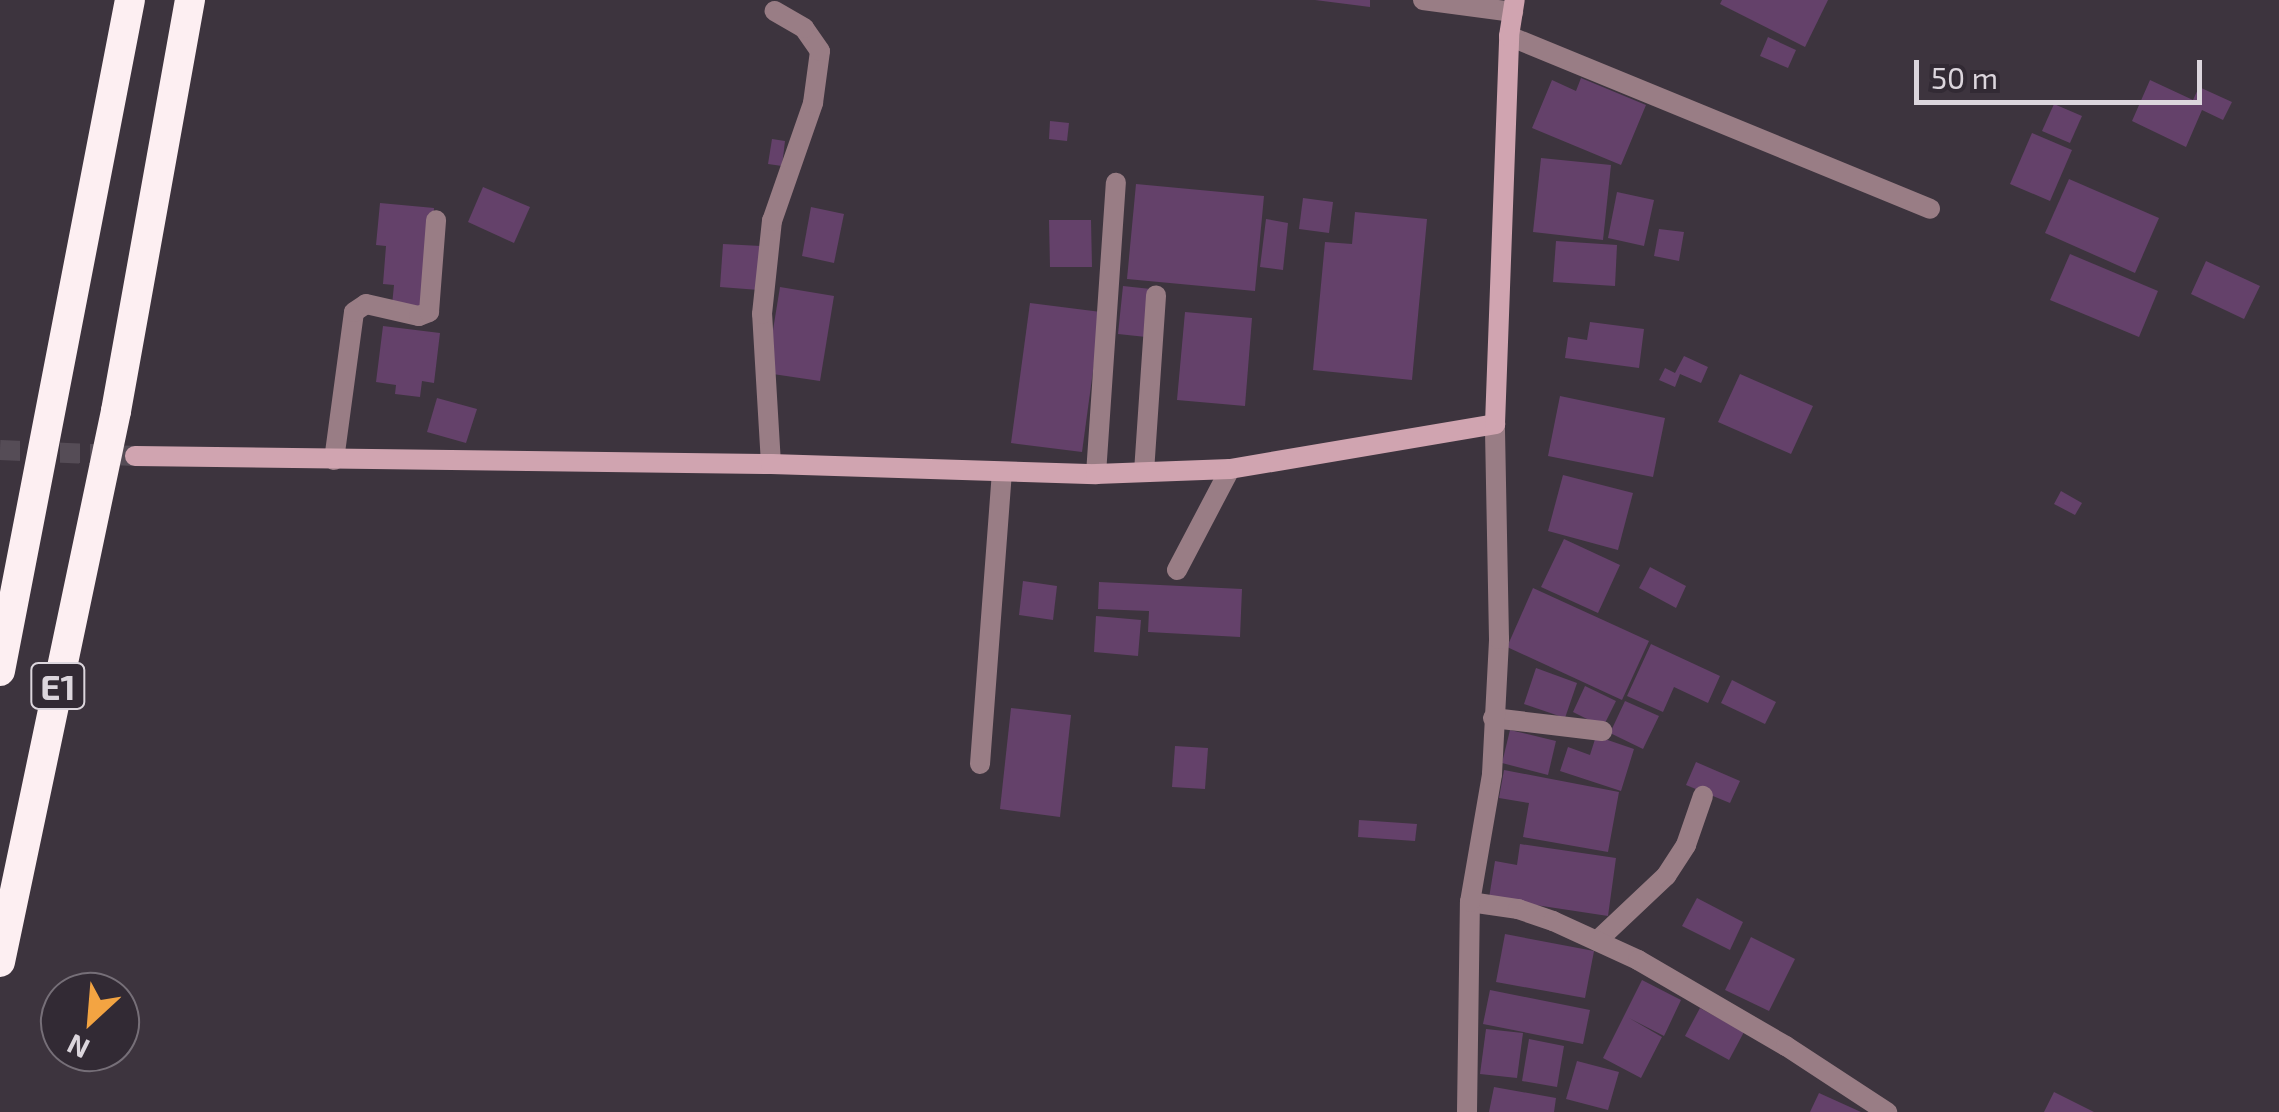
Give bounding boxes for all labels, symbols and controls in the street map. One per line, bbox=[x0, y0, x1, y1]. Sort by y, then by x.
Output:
scale bar bbox=[1919, 40, 2206, 102]
text: 50 m bbox=[1931, 59, 1998, 95]
road number: E1 bbox=[28, 656, 88, 716]
north arrow bbox=[40, 972, 140, 1072]
text: N bbox=[61, 1027, 94, 1067]

